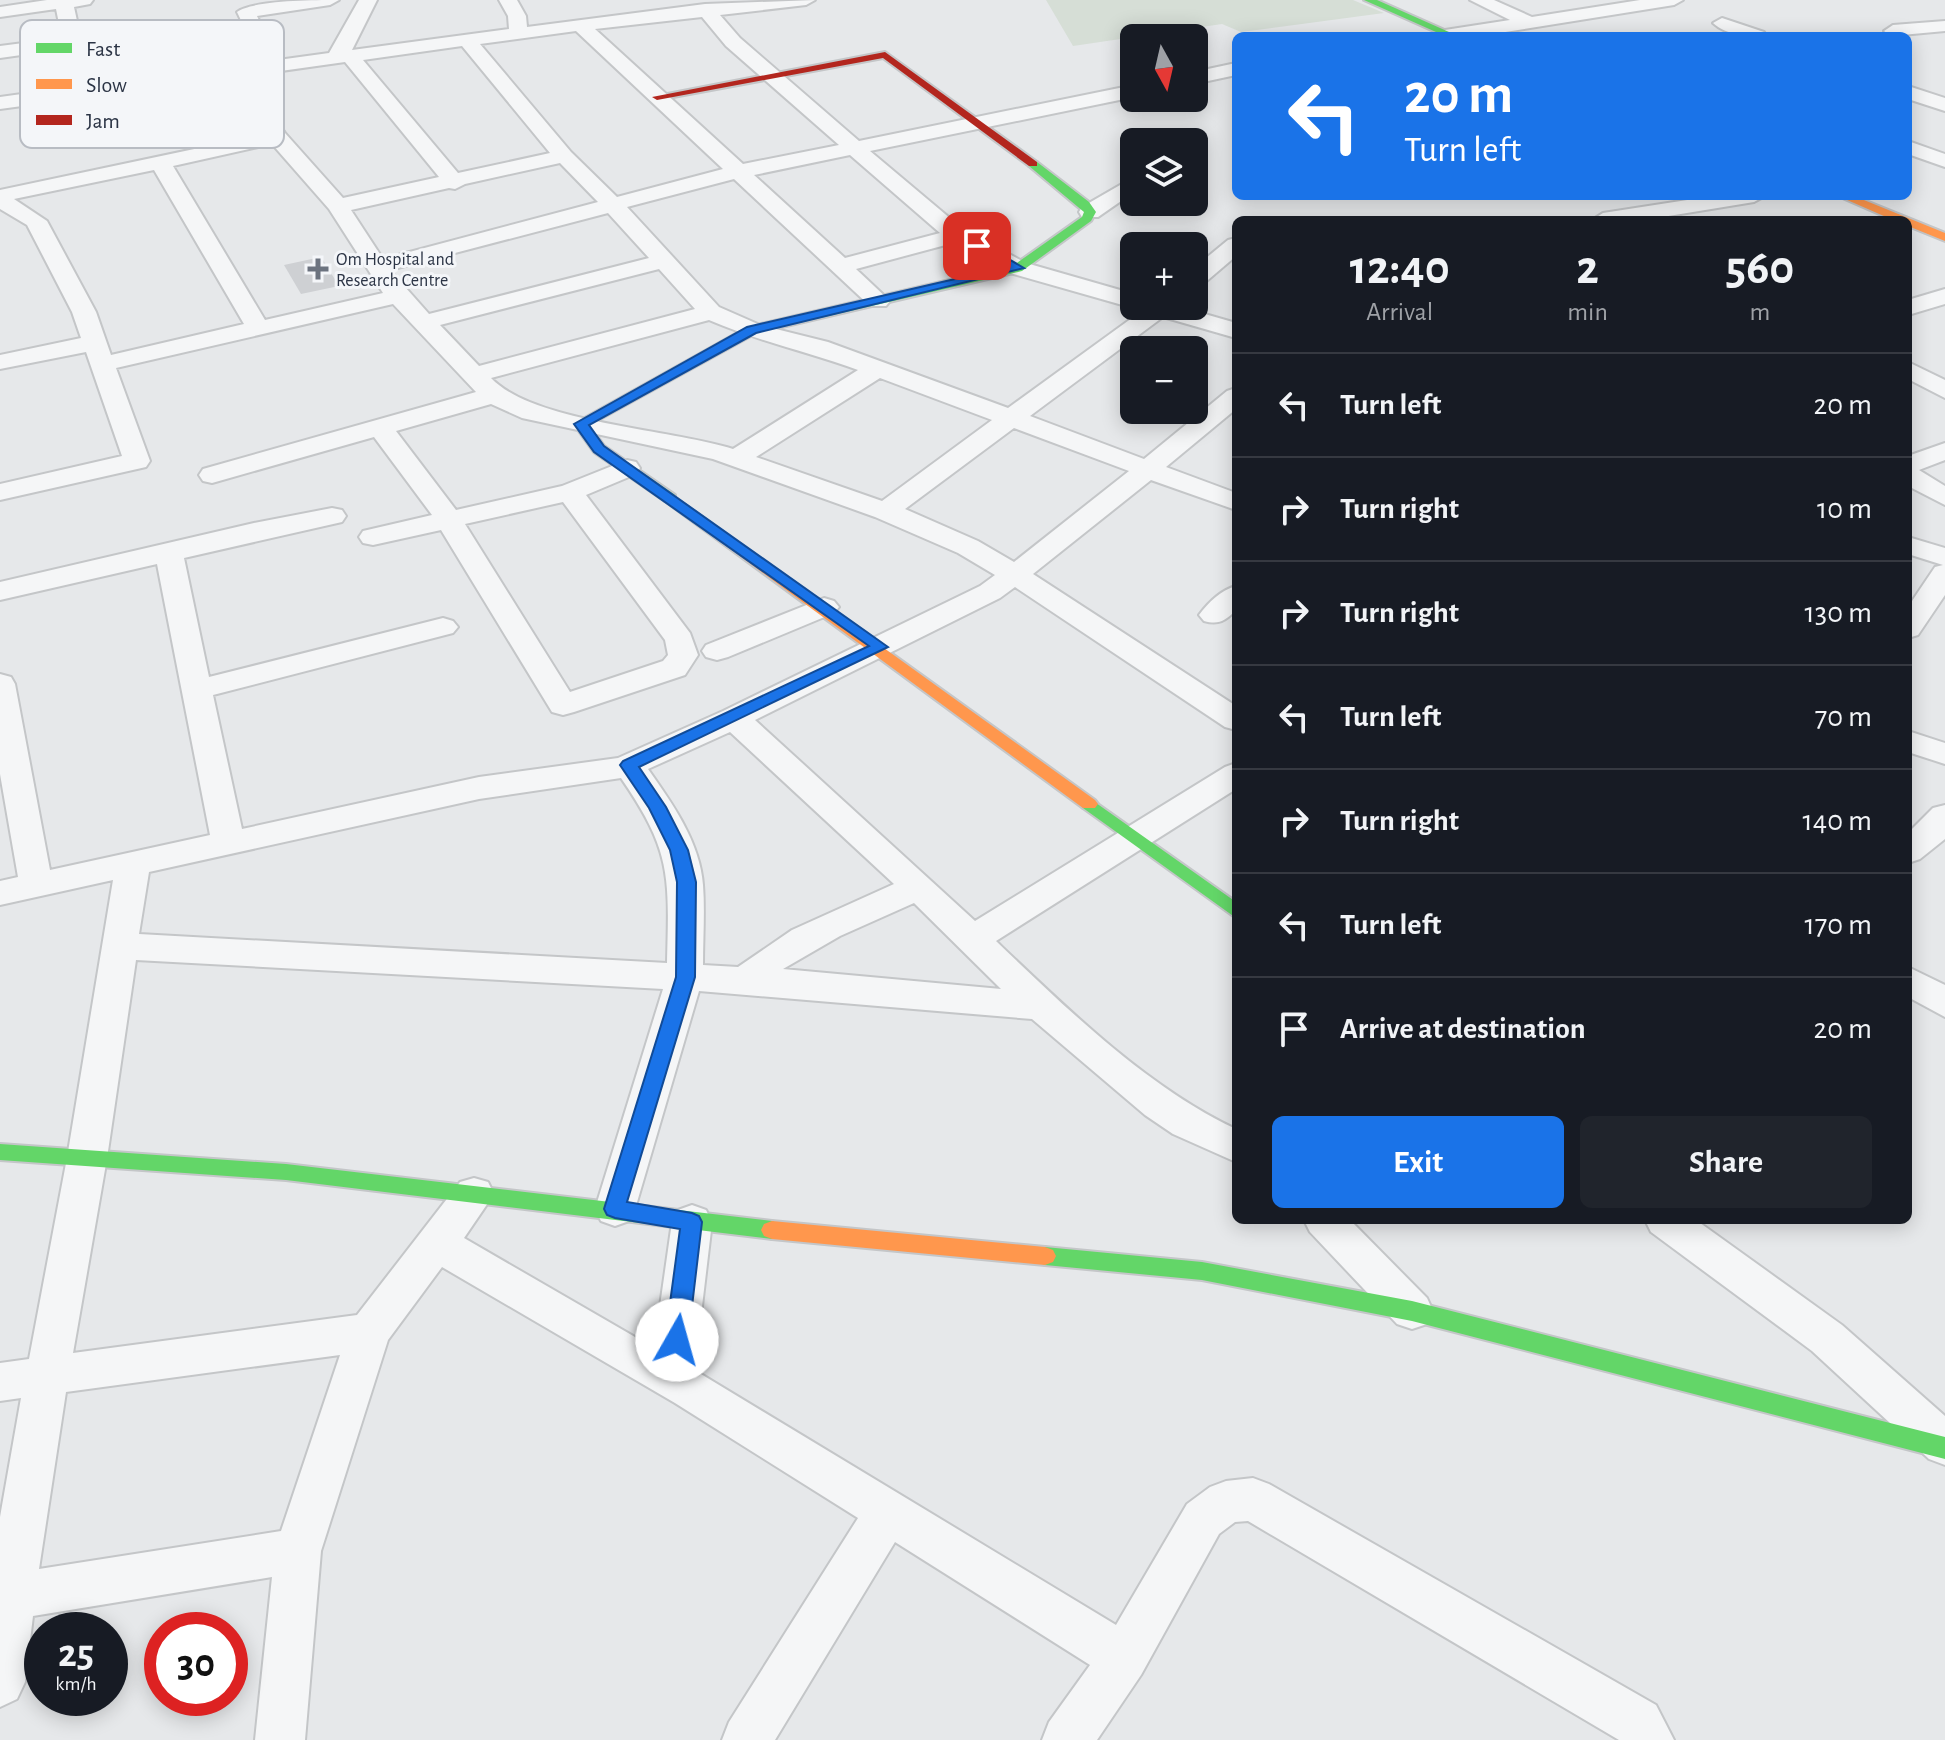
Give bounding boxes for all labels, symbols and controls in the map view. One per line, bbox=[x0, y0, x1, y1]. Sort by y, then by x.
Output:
legend bbox=[20, 20, 284, 148]
north arrow bbox=[1120, 24, 1208, 112]
map controls bbox=[1120, 24, 1208, 424]
text: Fast bbox=[86, 38, 120, 60]
icon: left bbox=[1272, 64, 1376, 168]
text: 20 m bbox=[1404, 67, 1513, 123]
text: Slow bbox=[86, 74, 127, 96]
text: Jam bbox=[86, 110, 120, 132]
button: layers bbox=[1120, 128, 1208, 216]
text: Turn left bbox=[1404, 132, 1521, 168]
pin bbox=[943, 212, 1011, 280]
icon: arrive bbox=[955, 224, 999, 268]
button: + bbox=[1120, 232, 1208, 320]
text: 12:40 bbox=[1350, 245, 1450, 293]
text: 2 bbox=[1576, 245, 1599, 293]
text: 560 bbox=[1725, 245, 1794, 293]
place label: Om Hospital and Research Centre bbox=[336, 251, 454, 290]
marker: Om Hospital and Research Centre bbox=[307, 258, 329, 280]
text: Arrival bbox=[1366, 299, 1433, 325]
text: min bbox=[1567, 299, 1608, 325]
text: m bbox=[1750, 299, 1770, 325]
button: − bbox=[1120, 336, 1208, 424]
icon: left bbox=[1272, 383, 1316, 427]
text: Turn left bbox=[1340, 390, 1441, 420]
text: 20 m bbox=[1814, 390, 1872, 420]
icon: right bbox=[1272, 487, 1316, 531]
text: Turn right bbox=[1340, 494, 1459, 524]
text: 10 m bbox=[1817, 494, 1872, 524]
icon: right bbox=[1272, 591, 1316, 635]
text: Turn right bbox=[1340, 598, 1459, 628]
text: 130 m bbox=[1805, 598, 1872, 628]
icon: left bbox=[1272, 695, 1316, 739]
text: Turn left bbox=[1340, 702, 1441, 732]
text: 70 m bbox=[1815, 702, 1872, 732]
icon: right bbox=[1272, 799, 1316, 843]
text: Turn right bbox=[1340, 806, 1459, 836]
text: 140 m bbox=[1802, 806, 1872, 836]
icon: left bbox=[1272, 903, 1316, 947]
text: Turn left bbox=[1340, 910, 1441, 940]
text: 170 m bbox=[1804, 910, 1872, 940]
icon: arrive bbox=[1272, 1007, 1316, 1051]
text: Arrive at destination bbox=[1340, 1014, 1586, 1044]
text: 20 m bbox=[1814, 1014, 1872, 1044]
button: Exit bbox=[1272, 1116, 1564, 1208]
button: Share bbox=[1580, 1116, 1872, 1208]
position arrow bbox=[635, 1298, 719, 1382]
speed limit sign: 30 bbox=[144, 1612, 248, 1716]
text: 25 bbox=[58, 1634, 94, 1674]
text: km/h bbox=[55, 1674, 97, 1694]

